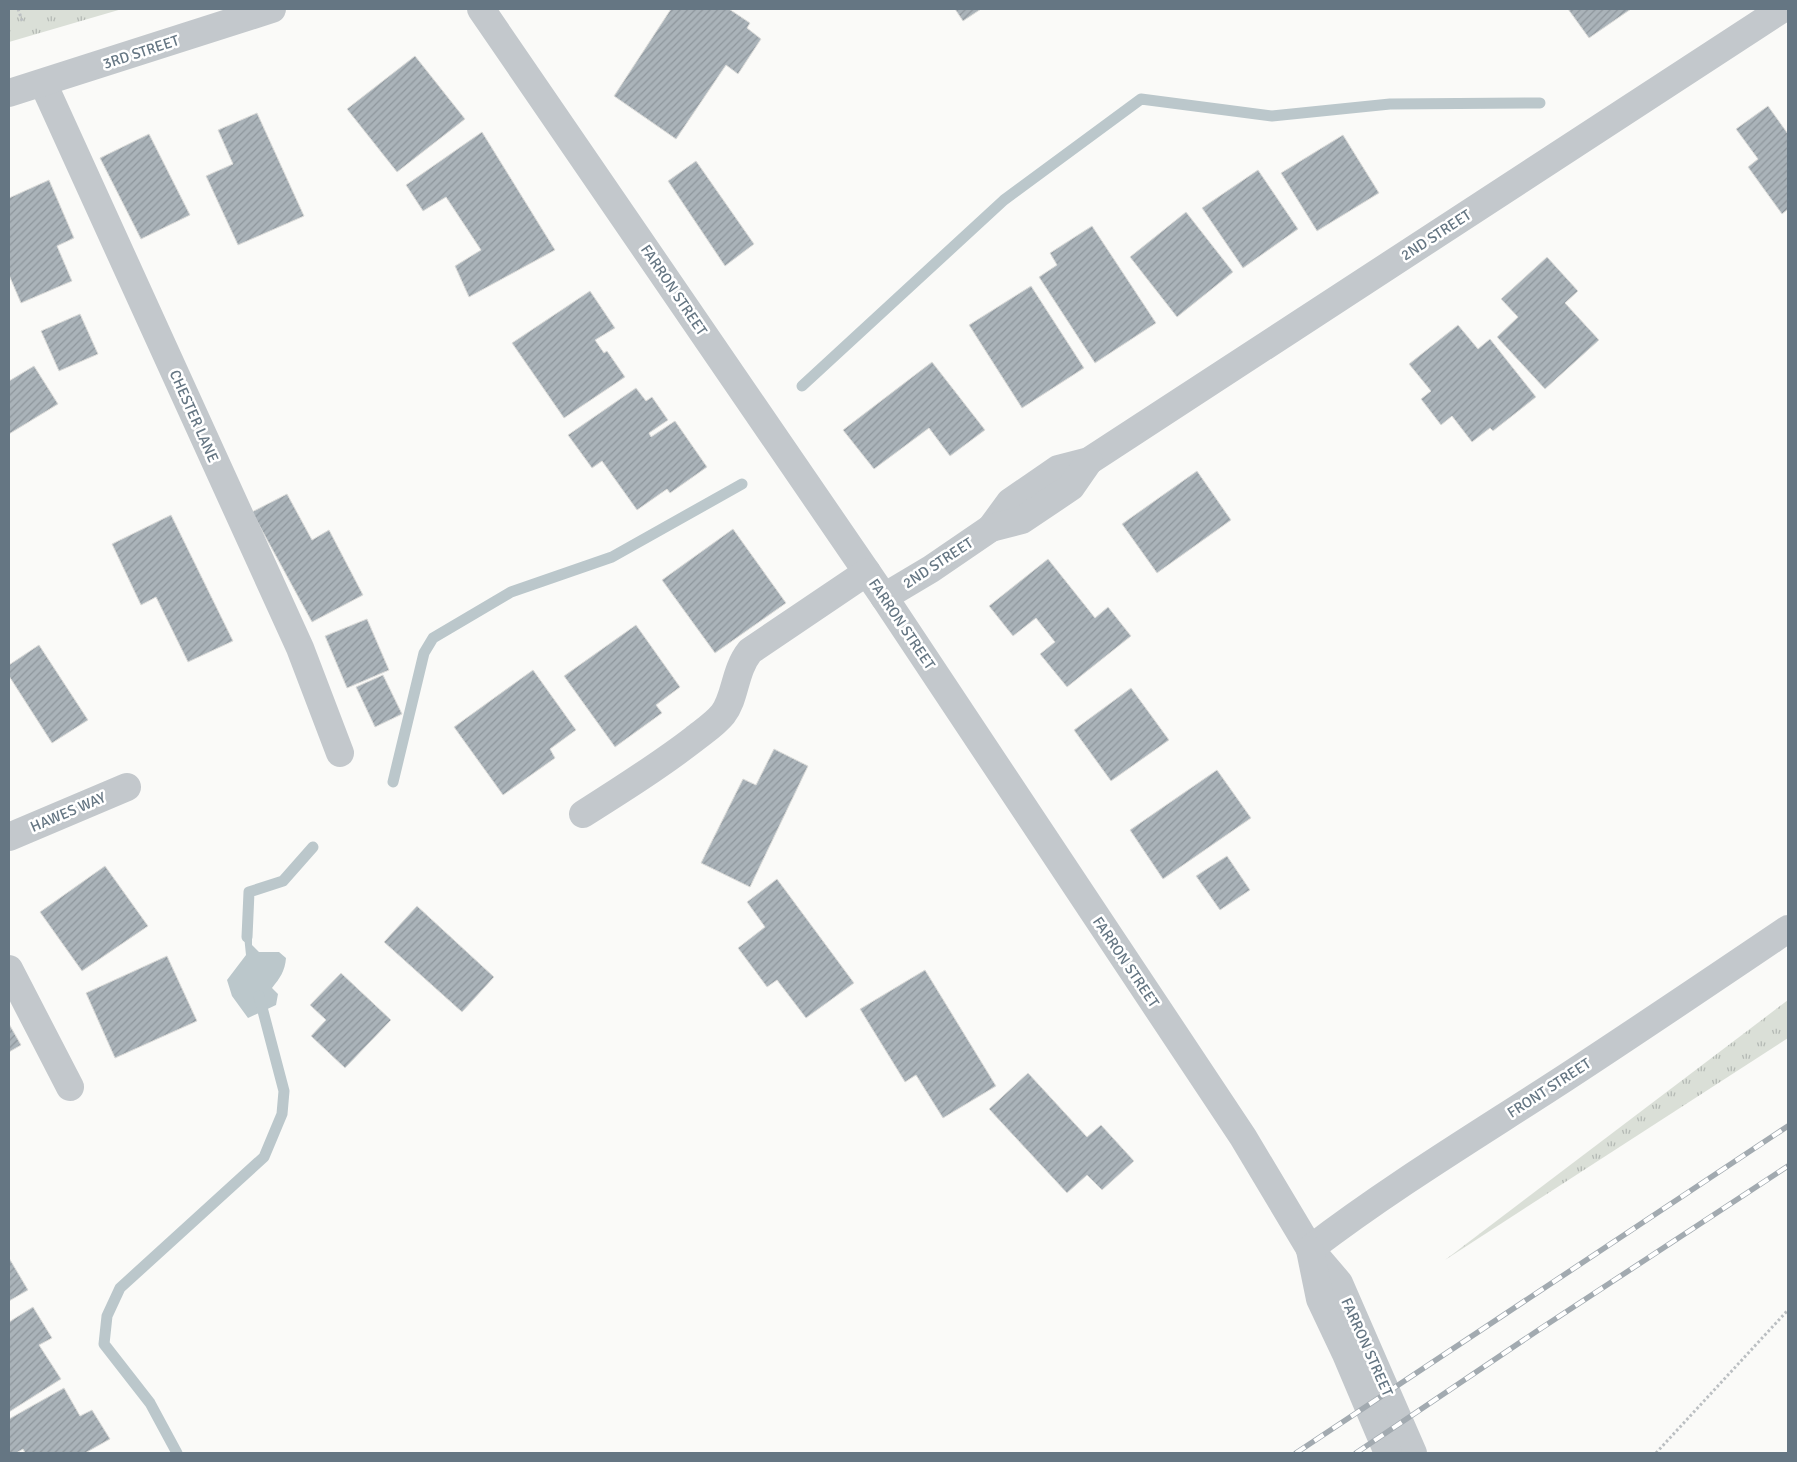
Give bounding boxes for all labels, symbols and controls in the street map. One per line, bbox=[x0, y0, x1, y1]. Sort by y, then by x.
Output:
street label: 3RD STREET bbox=[101, 31, 182, 73]
street label: 2ND STREET bbox=[1398, 205, 1475, 264]
street label: FARRON STREET bbox=[637, 241, 711, 339]
street label: CHESTER LANE bbox=[166, 367, 222, 465]
street label: 2ND STREET bbox=[900, 533, 977, 592]
street label: FARRON STREET bbox=[865, 575, 939, 673]
street label: HAWES WAY bbox=[28, 788, 109, 836]
street label: FARRON STREET bbox=[1089, 913, 1163, 1011]
street label: FRONT STREET bbox=[1504, 1054, 1595, 1122]
street label: FARRON STREET bbox=[1337, 1295, 1397, 1400]

